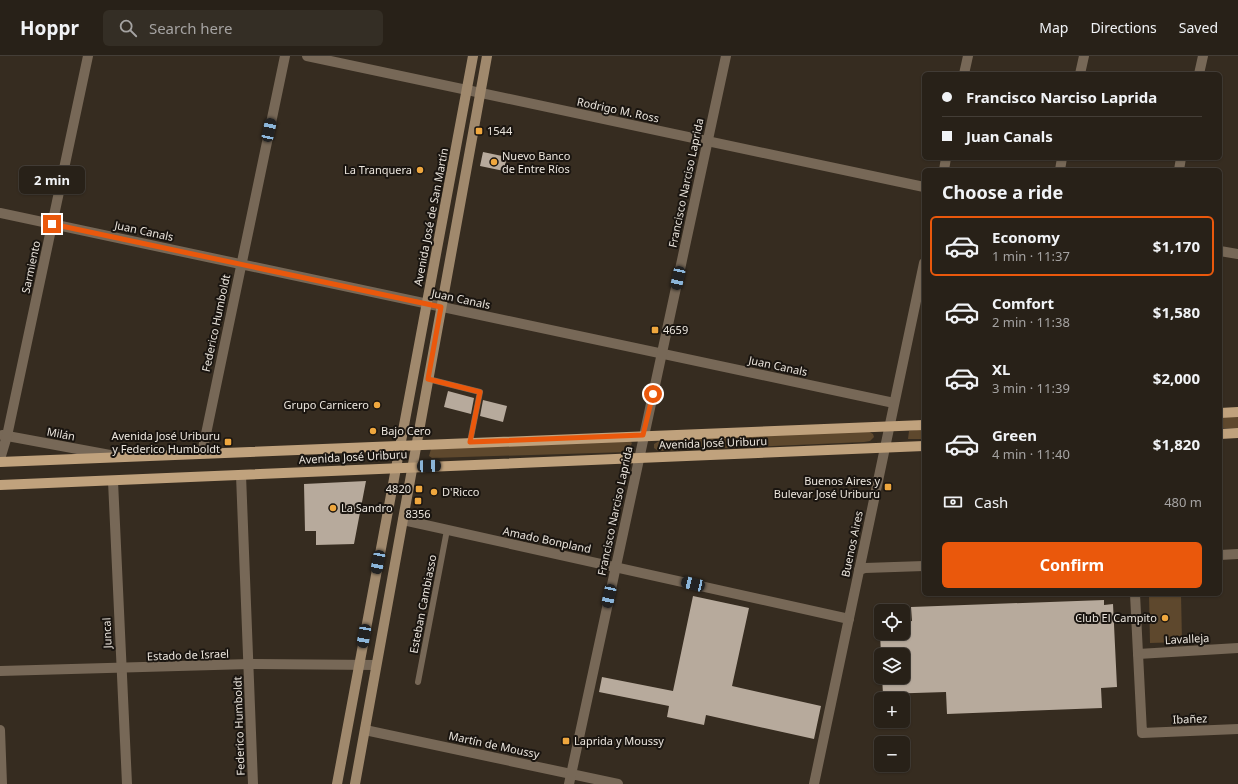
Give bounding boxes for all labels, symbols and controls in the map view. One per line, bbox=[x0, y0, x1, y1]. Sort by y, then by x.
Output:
search box bbox=[103, 10, 383, 46]
text: Hoppr bbox=[20, 15, 79, 41]
icon: search bbox=[117, 17, 139, 39]
text: Search here bbox=[149, 18, 232, 38]
text: Map bbox=[1039, 18, 1068, 37]
text: Directions bbox=[1090, 18, 1157, 37]
text: Saved bbox=[1179, 18, 1218, 37]
text: Francisco Narciso Laprida bbox=[966, 87, 1157, 107]
street label: Rodrigo M. Ross bbox=[576, 93, 661, 126]
car bbox=[261, 117, 277, 143]
street label: Francisco Narciso Laprida bbox=[664, 117, 707, 249]
place label: 1544 bbox=[487, 123, 513, 138]
marker: 1544 bbox=[474, 126, 484, 136]
text: Juan Canals bbox=[966, 126, 1053, 146]
street label: Avenida José de San Martín bbox=[410, 147, 451, 287]
place label: Nuevo Banco de Entre Ríos bbox=[502, 148, 571, 176]
marker: Nuevo Banco de Entre Ríos bbox=[489, 157, 499, 167]
place label: La Tranquera bbox=[344, 162, 412, 177]
marker: La Tranquera bbox=[415, 165, 425, 175]
callout: 2 min bbox=[19, 166, 85, 194]
text: 2 min bbox=[34, 171, 70, 189]
text: Choose a ride bbox=[942, 180, 1063, 204]
route end bbox=[43, 215, 61, 233]
street label: Juan Canals bbox=[112, 217, 175, 244]
text: Economy bbox=[992, 227, 1060, 247]
icon: car bbox=[944, 228, 980, 264]
text: $1,170 bbox=[1153, 236, 1200, 256]
street label: Sarmiento bbox=[18, 239, 43, 295]
text: 1 min · 11:37 bbox=[992, 247, 1070, 265]
car bbox=[670, 265, 686, 291]
street label: Federico Humboldt bbox=[198, 273, 233, 373]
street label: Juan Canals bbox=[429, 285, 492, 312]
text: Comfort bbox=[992, 293, 1054, 313]
icon: car bbox=[944, 294, 980, 330]
text: $1,580 bbox=[1153, 302, 1200, 322]
text: 2 min · 11:38 bbox=[992, 313, 1070, 331]
place label: 4659 bbox=[663, 322, 688, 337]
marker: 4659 bbox=[650, 325, 660, 335]
street label: Juan Canals bbox=[746, 352, 809, 379]
text: XL bbox=[992, 359, 1010, 379]
icon: car bbox=[944, 360, 980, 396]
text: $2,000 bbox=[1153, 368, 1200, 388]
text: 3 min · 11:39 bbox=[992, 379, 1070, 397]
route start bbox=[644, 385, 662, 403]
place label: Grupo Carnicero bbox=[284, 397, 369, 412]
marker: Grupo Carnicero bbox=[372, 400, 382, 410]
street label: Milán bbox=[46, 423, 77, 444]
place label: Bajo Cero bbox=[381, 423, 431, 438]
text: Green bbox=[992, 425, 1037, 445]
marker: Bajo Cero bbox=[368, 426, 378, 436]
icon: car bbox=[944, 426, 980, 462]
place label: Avenida José Uriburu y Federico Humboldt bbox=[111, 428, 220, 456]
street label: Avenida José Uriburu bbox=[658, 433, 768, 452]
text: $1,820 bbox=[1153, 434, 1200, 454]
marker: Avenida José Uriburu y Federico Humboldt bbox=[223, 437, 233, 447]
street label: Francisco Narciso Laprida bbox=[593, 445, 636, 577]
text: 4 min · 11:40 bbox=[992, 445, 1070, 463]
street label: Avenida José Uriburu bbox=[298, 446, 408, 467]
car bbox=[417, 460, 441, 472]
place label: Buenos Aires y Bulevar José Uriburu bbox=[774, 473, 880, 501]
place label: 4820 bbox=[386, 481, 411, 496]
marker: Buenos Aires y Bulevar José Uriburu bbox=[883, 482, 893, 492]
marker: 4820 bbox=[414, 484, 424, 494]
place label: D'Ricco bbox=[442, 484, 480, 499]
marker: D'Ricco bbox=[429, 487, 439, 497]
icon: cash bbox=[942, 491, 964, 513]
text: Cash bbox=[974, 492, 1008, 512]
text: 480 m bbox=[1164, 493, 1202, 511]
marker: 8356 bbox=[413, 496, 423, 506]
place label: La Sandro bbox=[341, 500, 393, 515]
marker: La Sandro bbox=[328, 503, 338, 513]
place label: 8356 bbox=[405, 506, 431, 521]
street label: Buenos Aires bbox=[837, 509, 866, 578]
street label: Amado Bonpland bbox=[502, 523, 593, 556]
button: Confirm bbox=[942, 542, 1202, 588]
car bbox=[370, 549, 386, 575]
street label: Esteban Cambiasso bbox=[406, 553, 440, 655]
car bbox=[680, 575, 706, 593]
car bbox=[601, 583, 617, 609]
map controls bbox=[874, 604, 910, 772]
button: locate bbox=[874, 604, 910, 640]
place label: Club El Campito bbox=[1075, 610, 1157, 625]
marker: Club El Campito bbox=[1160, 613, 1170, 623]
street label: Juncal bbox=[98, 617, 115, 650]
car bbox=[356, 623, 372, 649]
street label: Lavalleja bbox=[1164, 630, 1210, 647]
street label: Estado de Israel bbox=[147, 646, 229, 663]
button: layers bbox=[874, 648, 910, 684]
street label: Federico Humboldt bbox=[229, 676, 248, 776]
button: + bbox=[874, 692, 910, 728]
street label: Ibañez bbox=[1172, 710, 1208, 727]
street label: Martín de Moussy bbox=[447, 728, 541, 762]
place label: Laprida y Moussy bbox=[574, 733, 664, 748]
marker: Laprida y Moussy bbox=[561, 736, 571, 746]
button: − bbox=[874, 736, 910, 772]

